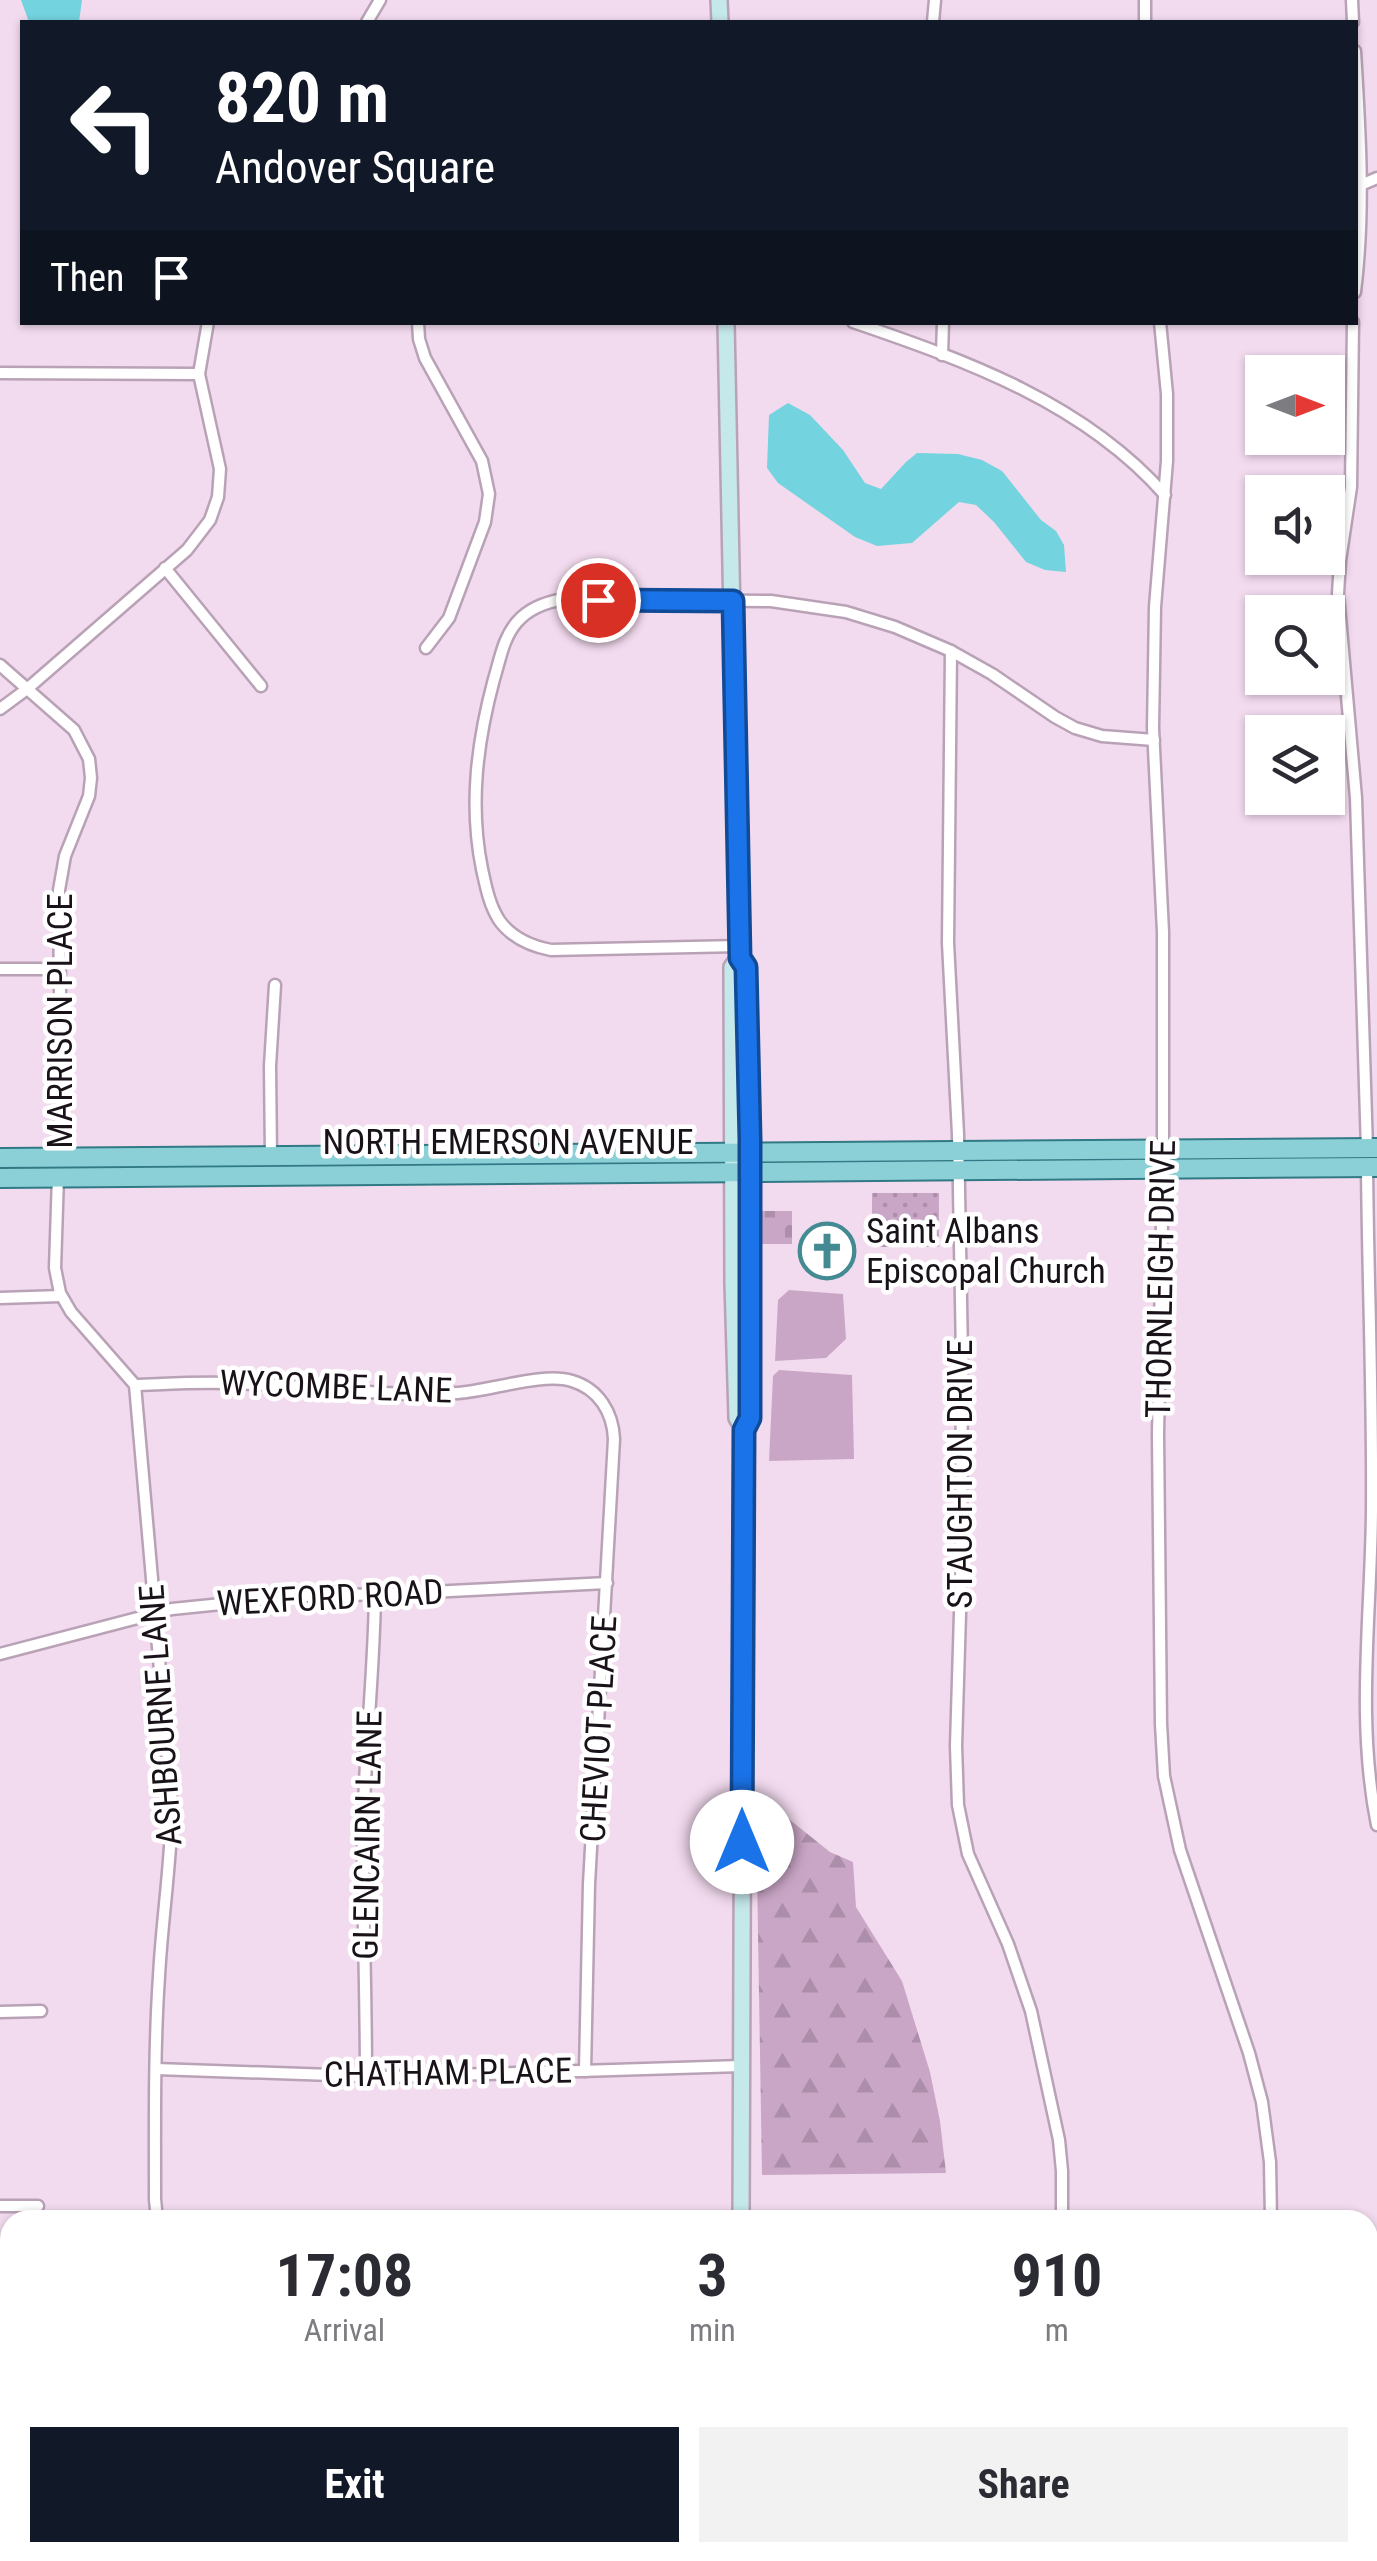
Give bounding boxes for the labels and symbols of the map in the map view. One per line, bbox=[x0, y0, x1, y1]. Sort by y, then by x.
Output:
north arrow bbox=[1245, 355, 1345, 455]
pin bbox=[556, 558, 641, 643]
street label: MARRISON PLACE bbox=[40, 893, 81, 1149]
street label: NORTH EMERSON AVENUE bbox=[322, 1122, 694, 1163]
street label: THORNLEIGH DRIVE bbox=[1138, 1139, 1184, 1419]
place label: Saint Albans Episcopal Church bbox=[866, 1211, 1106, 1292]
church icon: Saint Albans Episcopal Church bbox=[797, 1221, 857, 1281]
street label: STAUGHTON DRIVE bbox=[940, 1339, 981, 1609]
street label: WYCOMBE LANE bbox=[219, 1362, 453, 1412]
street label: WEXFORD ROAD bbox=[215, 1572, 445, 1624]
street label: ASHBOURNE LANE bbox=[131, 1583, 191, 1847]
street label: CHEVIOT PLACE bbox=[573, 1615, 625, 1843]
street label: GLENCAIRN LANE bbox=[345, 1710, 391, 1960]
position arrow bbox=[690, 1790, 794, 1894]
street label: CHATHAM PLACE bbox=[323, 2050, 573, 2096]

